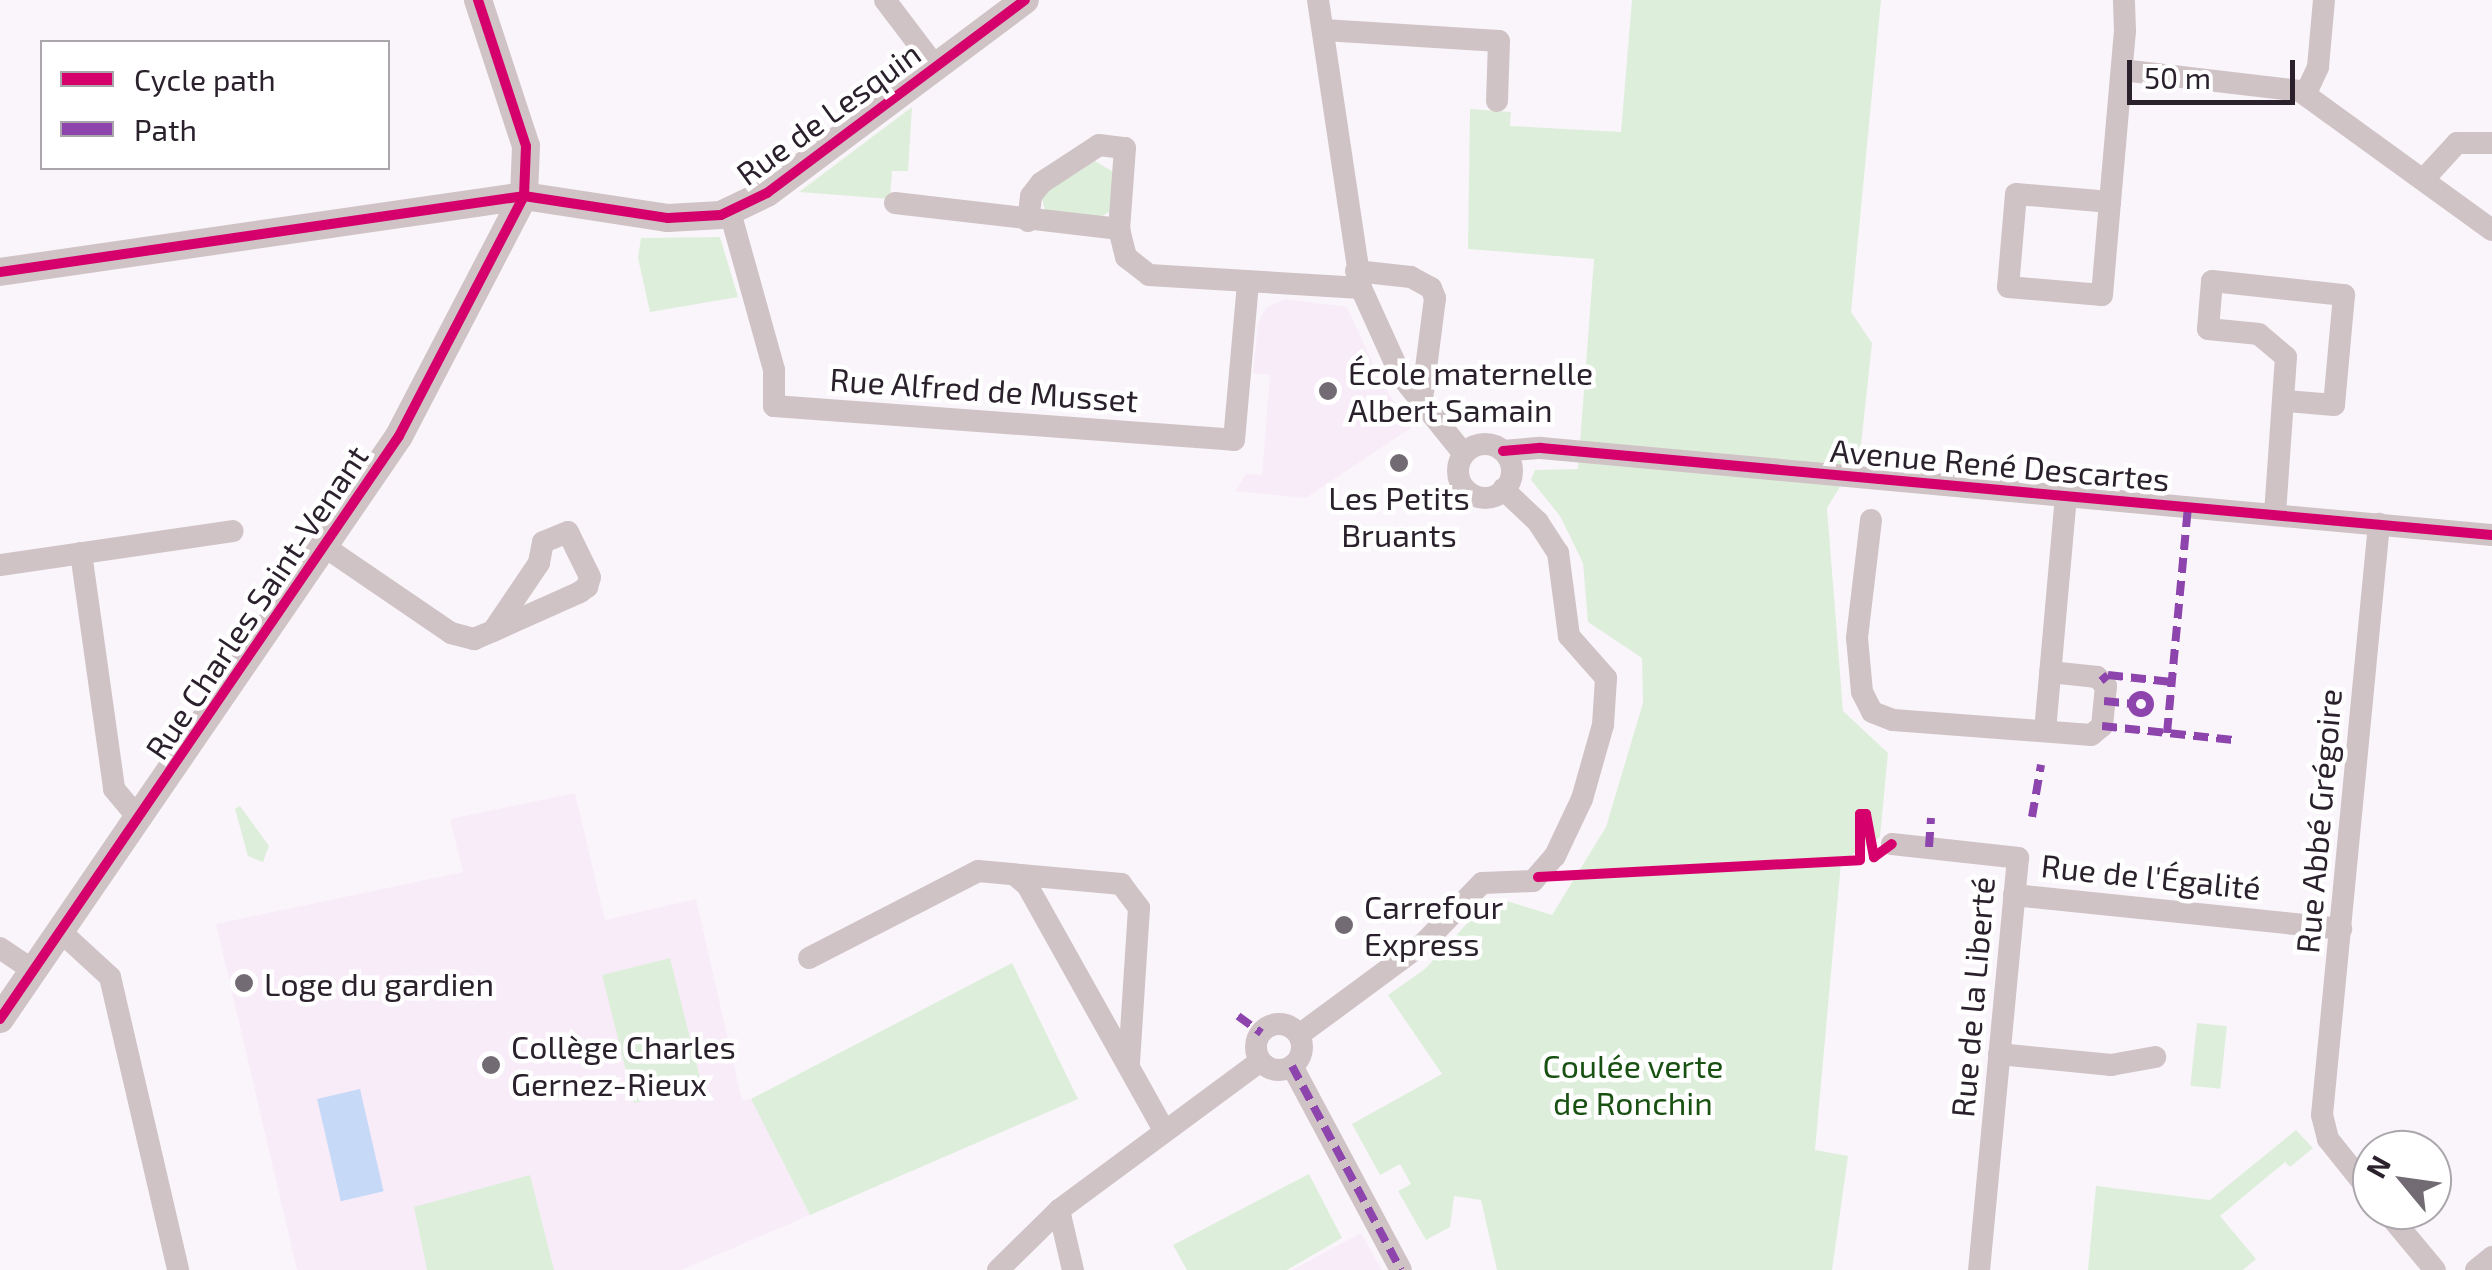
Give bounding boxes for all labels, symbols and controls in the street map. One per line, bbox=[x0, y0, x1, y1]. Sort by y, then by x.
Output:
street label: Rue de Lesquin bbox=[729, 33, 927, 193]
legend bbox=[40, 40, 390, 170]
scale bar bbox=[2132, 40, 2300, 102]
text: 50 m bbox=[2144, 59, 2211, 95]
text: Cycle path bbox=[134, 61, 276, 97]
text: Path bbox=[134, 111, 197, 147]
place label: École maternelle Albert Samain bbox=[1348, 354, 1593, 429]
street label: Rue Alfred de Musset bbox=[828, 359, 1140, 419]
marker: École maternelle Albert Samain bbox=[1317, 380, 1339, 402]
street label: Avenue René Descartes bbox=[1829, 430, 2171, 498]
street label: Rue Charles Saint-Venant bbox=[137, 438, 375, 766]
marker: Les Petits Bruants bbox=[1388, 452, 1410, 474]
place label: Les Petits Bruants bbox=[1328, 479, 1470, 554]
street label: Rue Abbé Grégoire bbox=[2287, 687, 2349, 955]
street label: Rue de l'Égalité bbox=[2039, 845, 2263, 907]
street label: Rue de la Liberté bbox=[1942, 875, 2002, 1119]
place label: Carrefour Express bbox=[1364, 888, 1503, 963]
marker: Carrefour Express bbox=[1333, 914, 1355, 936]
place label: Loge du gardien bbox=[264, 964, 494, 1002]
marker: Loge du gardien bbox=[233, 972, 255, 994]
place label: Collège Charles Gernez-Rieux bbox=[511, 1028, 736, 1103]
park label: Coulée verte de Ronchin bbox=[1542, 1047, 1724, 1122]
marker: Collège Charles Gernez-Rieux bbox=[480, 1054, 502, 1076]
north arrow bbox=[2352, 1130, 2452, 1230]
text: N bbox=[2358, 1149, 2397, 1184]

